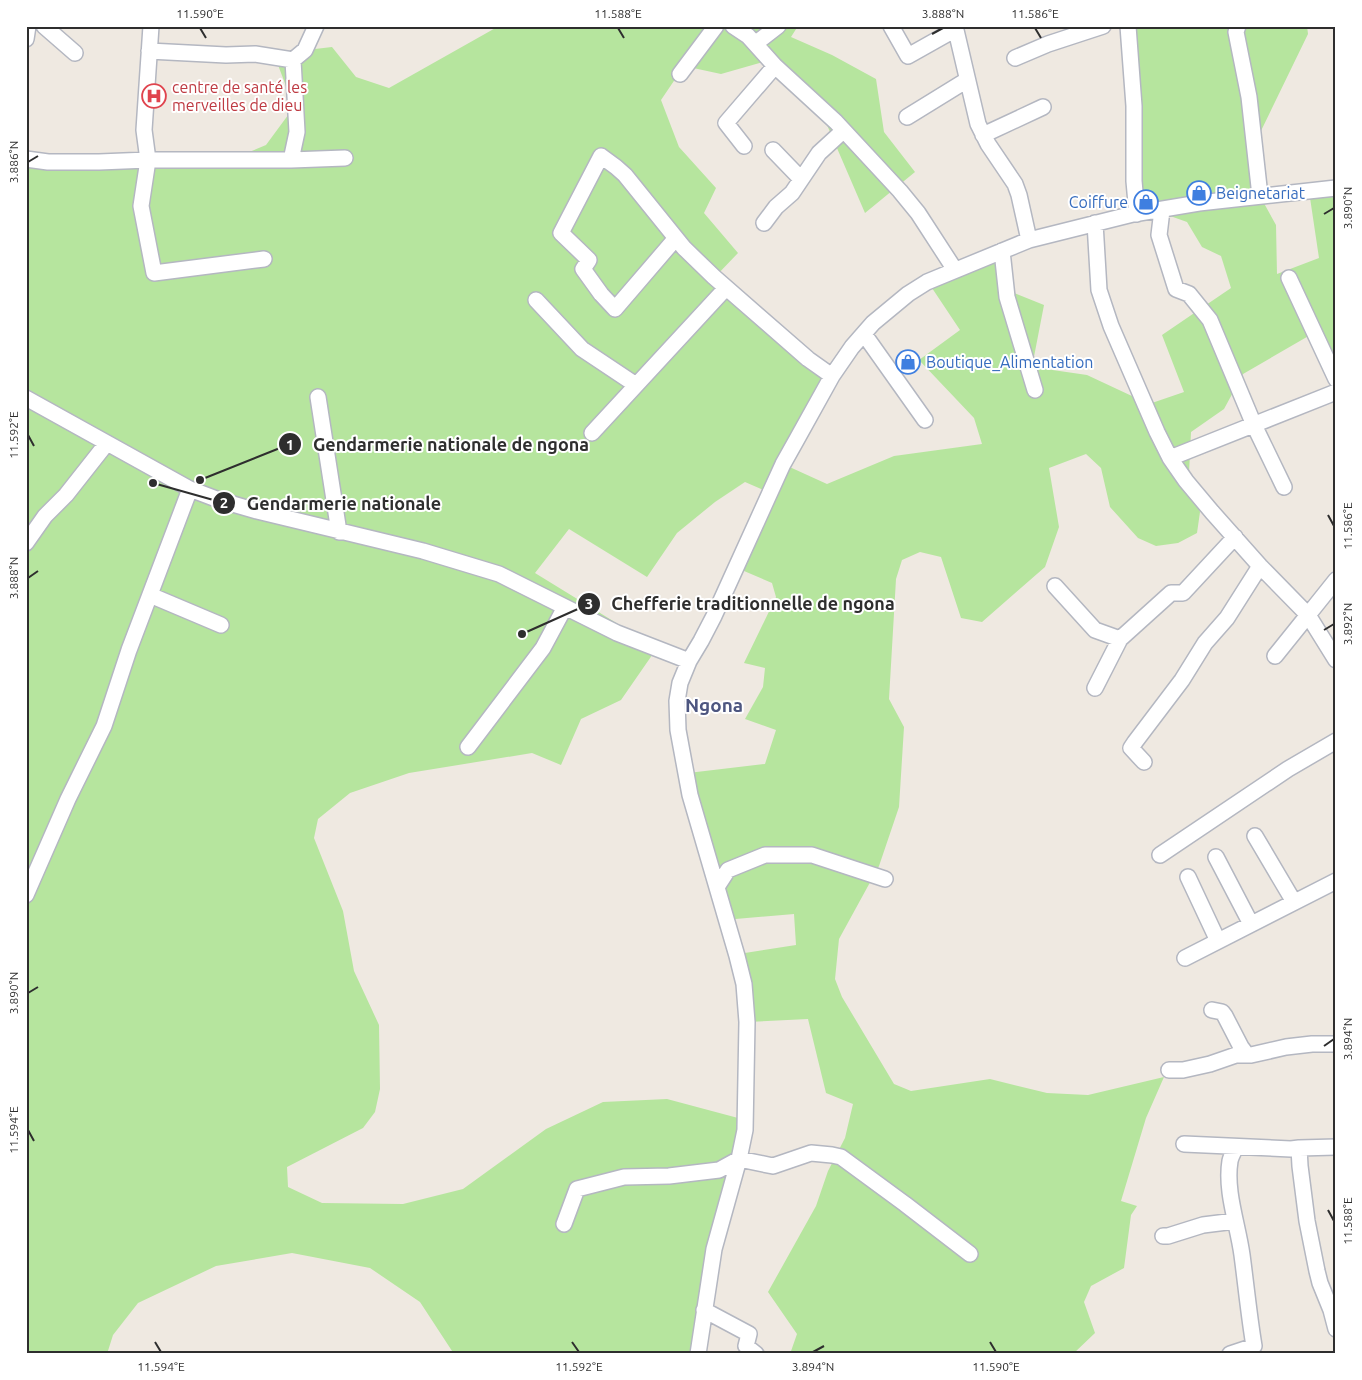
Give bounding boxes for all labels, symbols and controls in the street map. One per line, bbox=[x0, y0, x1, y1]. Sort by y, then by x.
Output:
text: 11.590°E bbox=[176, 7, 224, 20]
text: 11.588°E bbox=[594, 7, 642, 20]
text: 3.888°N bbox=[922, 7, 964, 20]
text: 11.586°E bbox=[1011, 7, 1059, 20]
place label: centre de santé les merveilles de dieu bbox=[172, 78, 307, 114]
hospital icon: centre de santé les merveilles de dieu bbox=[141, 83, 167, 109]
text: 3.886°N bbox=[7, 141, 20, 183]
shop icon: Beignetariat bbox=[1186, 180, 1212, 206]
place label: Beignetariat bbox=[1216, 184, 1306, 202]
text: 3.890°N bbox=[1341, 187, 1354, 229]
shop icon: Coiffure bbox=[1133, 189, 1159, 215]
place label: Coiffure bbox=[1069, 193, 1128, 211]
shop icon: Boutique_Alimentation bbox=[895, 349, 921, 375]
place label: Boutique_Alimentation bbox=[926, 353, 1093, 372]
text: 11.592°E bbox=[7, 411, 20, 459]
callout: Gendarmerie nationale de ngona bbox=[278, 428, 599, 461]
text: Gendarmerie nationale de ngona bbox=[313, 434, 589, 454]
text: 1 bbox=[286, 436, 294, 453]
callout: Gendarmerie nationale bbox=[212, 487, 451, 520]
text: Gendarmerie nationale bbox=[247, 493, 441, 513]
text: 2 bbox=[220, 494, 228, 511]
text: 11.586°E bbox=[1341, 502, 1354, 550]
text: 3.888°N bbox=[7, 557, 20, 599]
callout: Chefferie traditionnelle de ngona bbox=[577, 587, 905, 620]
text: Chefferie traditionnelle de ngona bbox=[611, 593, 895, 613]
text: 3 bbox=[585, 595, 593, 612]
text: 3.892°N bbox=[1341, 603, 1354, 645]
district label: Ngona bbox=[685, 694, 743, 716]
text: 3.890°N bbox=[7, 972, 20, 1014]
text: 3.894°N bbox=[1341, 1018, 1354, 1060]
text: 11.594°E bbox=[7, 1106, 20, 1154]
text: 11.588°E bbox=[1341, 1197, 1354, 1245]
text: 11.594°E bbox=[137, 1360, 185, 1373]
text: 11.592°E bbox=[555, 1360, 603, 1373]
text: 3.894°N bbox=[792, 1360, 834, 1373]
text: 11.590°E bbox=[972, 1360, 1020, 1373]

